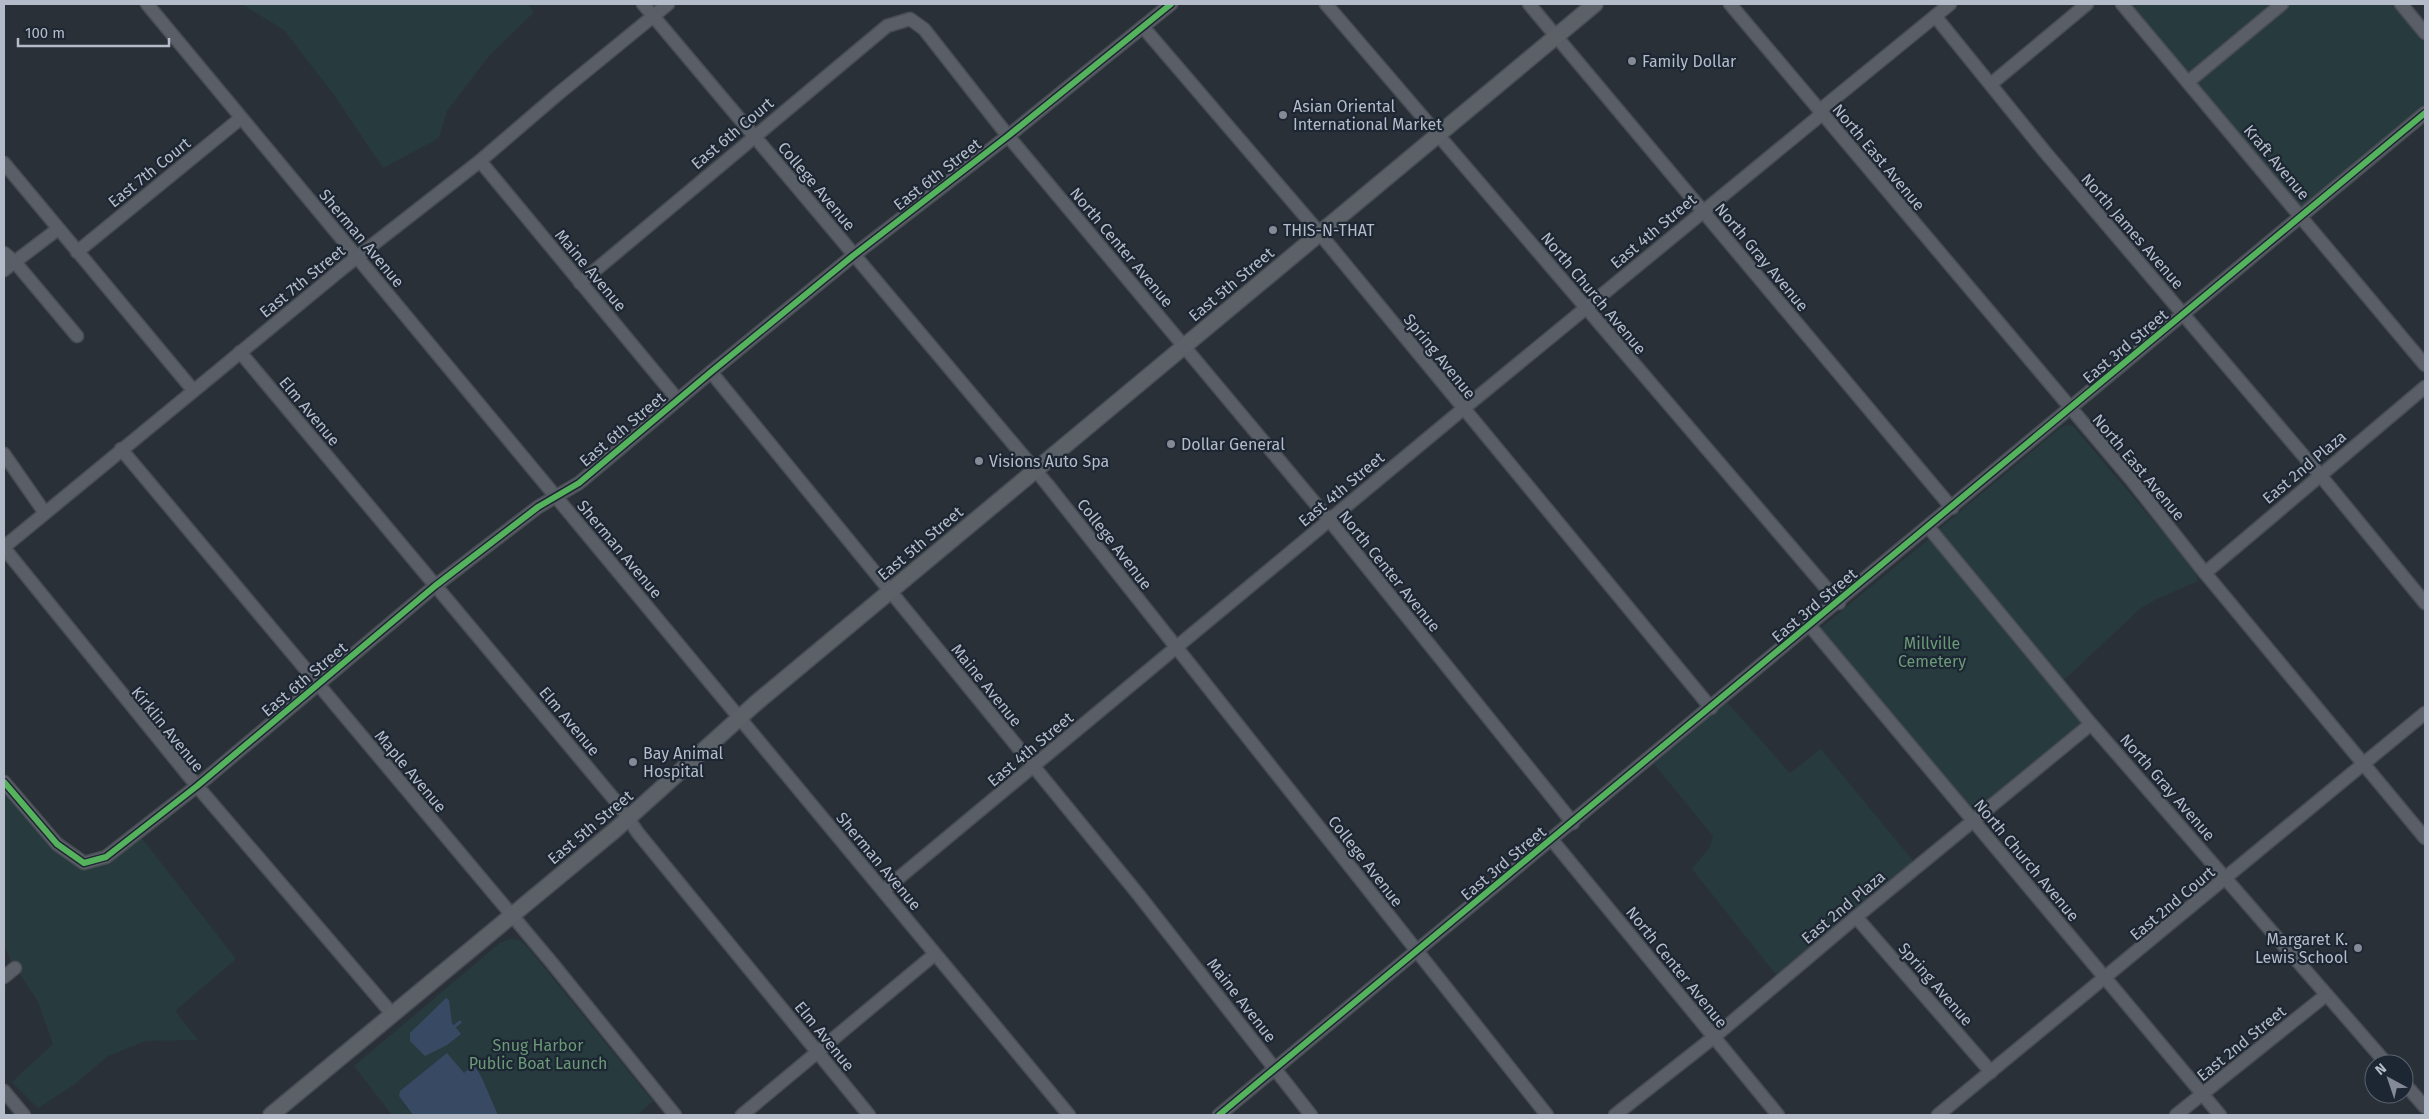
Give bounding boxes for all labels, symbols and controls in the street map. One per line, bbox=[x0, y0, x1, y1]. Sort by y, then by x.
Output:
scale bar bbox=[18, 15, 169, 47]
text: 100 m bbox=[25, 24, 65, 42]
place label: Family Dollar bbox=[1642, 52, 1737, 71]
marker: Family Dollar bbox=[1626, 55, 1638, 67]
street label: East 6th Court bbox=[687, 93, 777, 173]
place label: Asian Oriental International Market bbox=[1293, 97, 1442, 134]
street label: North East Avenue bbox=[1828, 100, 1929, 215]
marker: Asian Oriental International Market bbox=[1277, 109, 1289, 121]
street label: Kraft Avenue bbox=[2240, 121, 2314, 204]
street label: East 7th Court bbox=[104, 133, 194, 211]
street label: East 6th Street bbox=[890, 134, 985, 214]
street label: College Avenue bbox=[774, 138, 859, 235]
street label: North James Avenue bbox=[2077, 170, 2188, 293]
street label: North Center Avenue bbox=[1066, 184, 1177, 311]
street label: Sherman Avenue bbox=[315, 185, 408, 291]
street label: East 4th Street bbox=[1607, 190, 1700, 273]
street label: North Gray Avenue bbox=[1711, 199, 1812, 315]
place label: THIS-N-THAT bbox=[1283, 221, 1375, 240]
marker: THIS-N-THAT bbox=[1267, 224, 1279, 236]
street label: Maine Avenue bbox=[551, 225, 630, 315]
street label: North Church Avenue bbox=[1537, 228, 1650, 358]
street label: East 7th Street bbox=[256, 241, 349, 322]
street label: East 5th Street bbox=[1185, 243, 1278, 325]
street label: East 3rd Street bbox=[2079, 305, 2172, 388]
street label: Spring Avenue bbox=[1400, 310, 1480, 403]
street label: Elm Avenue bbox=[275, 373, 344, 450]
street label: East 6th Street bbox=[576, 388, 669, 471]
street label: North East Avenue bbox=[2088, 410, 2189, 525]
street label: East 2nd Plaza bbox=[2259, 427, 2350, 508]
place label: Dollar General bbox=[1181, 435, 1285, 454]
marker: Dollar General bbox=[1165, 438, 1177, 450]
street label: East 4th Street bbox=[1295, 448, 1388, 531]
place label: Visions Auto Spa bbox=[989, 452, 1109, 471]
marker: Visions Auto Spa bbox=[973, 455, 985, 467]
street label: College Avenue bbox=[1073, 495, 1156, 594]
street label: Sherman Avenue bbox=[573, 496, 666, 602]
street label: East 5th Street bbox=[874, 502, 967, 584]
street label: North Center Avenue bbox=[1335, 507, 1444, 636]
street label: East 3rd Street bbox=[1768, 564, 1861, 647]
park label: Millville Cemetery bbox=[1898, 634, 1966, 671]
street label: East 6th Street bbox=[258, 638, 351, 721]
street label: Maine Avenue bbox=[947, 640, 1026, 731]
street label: Kirklin Avenue bbox=[127, 683, 208, 776]
street label: Elm Avenue bbox=[535, 683, 604, 760]
street label: East 4th Street bbox=[984, 708, 1077, 791]
street label: Maple Avenue bbox=[371, 726, 450, 816]
street label: North Gray Avenue bbox=[2116, 730, 2219, 845]
place label: Bay Animal Hospital bbox=[643, 744, 724, 781]
marker: Bay Animal Hospital bbox=[627, 756, 639, 768]
street label: East 5th Street bbox=[544, 786, 637, 868]
street label: North Church Avenue bbox=[1970, 795, 2083, 925]
street label: Sherman Avenue bbox=[832, 808, 925, 914]
street label: College Avenue bbox=[1324, 812, 1407, 911]
street label: East 3rd Street bbox=[1457, 822, 1550, 905]
street label: East 2nd Court bbox=[2126, 862, 2219, 944]
street label: East 2nd Plaza bbox=[1798, 867, 1889, 948]
street label: North Center Avenue bbox=[1622, 903, 1731, 1032]
place label: Margaret K. Lewis School bbox=[2255, 930, 2348, 967]
street label: Spring Avenue bbox=[1894, 939, 1977, 1030]
marker: Margaret K. Lewis School bbox=[2352, 942, 2364, 954]
street label: Maine Avenue bbox=[1203, 955, 1280, 1046]
street label: Elm Avenue bbox=[791, 998, 858, 1075]
street label: East 2nd Street bbox=[2193, 1002, 2290, 1085]
park label: Snug Harbor Public Boat Launch bbox=[469, 1036, 607, 1073]
north arrow bbox=[2364, 1054, 2414, 1104]
text: N bbox=[2372, 1060, 2390, 1079]

